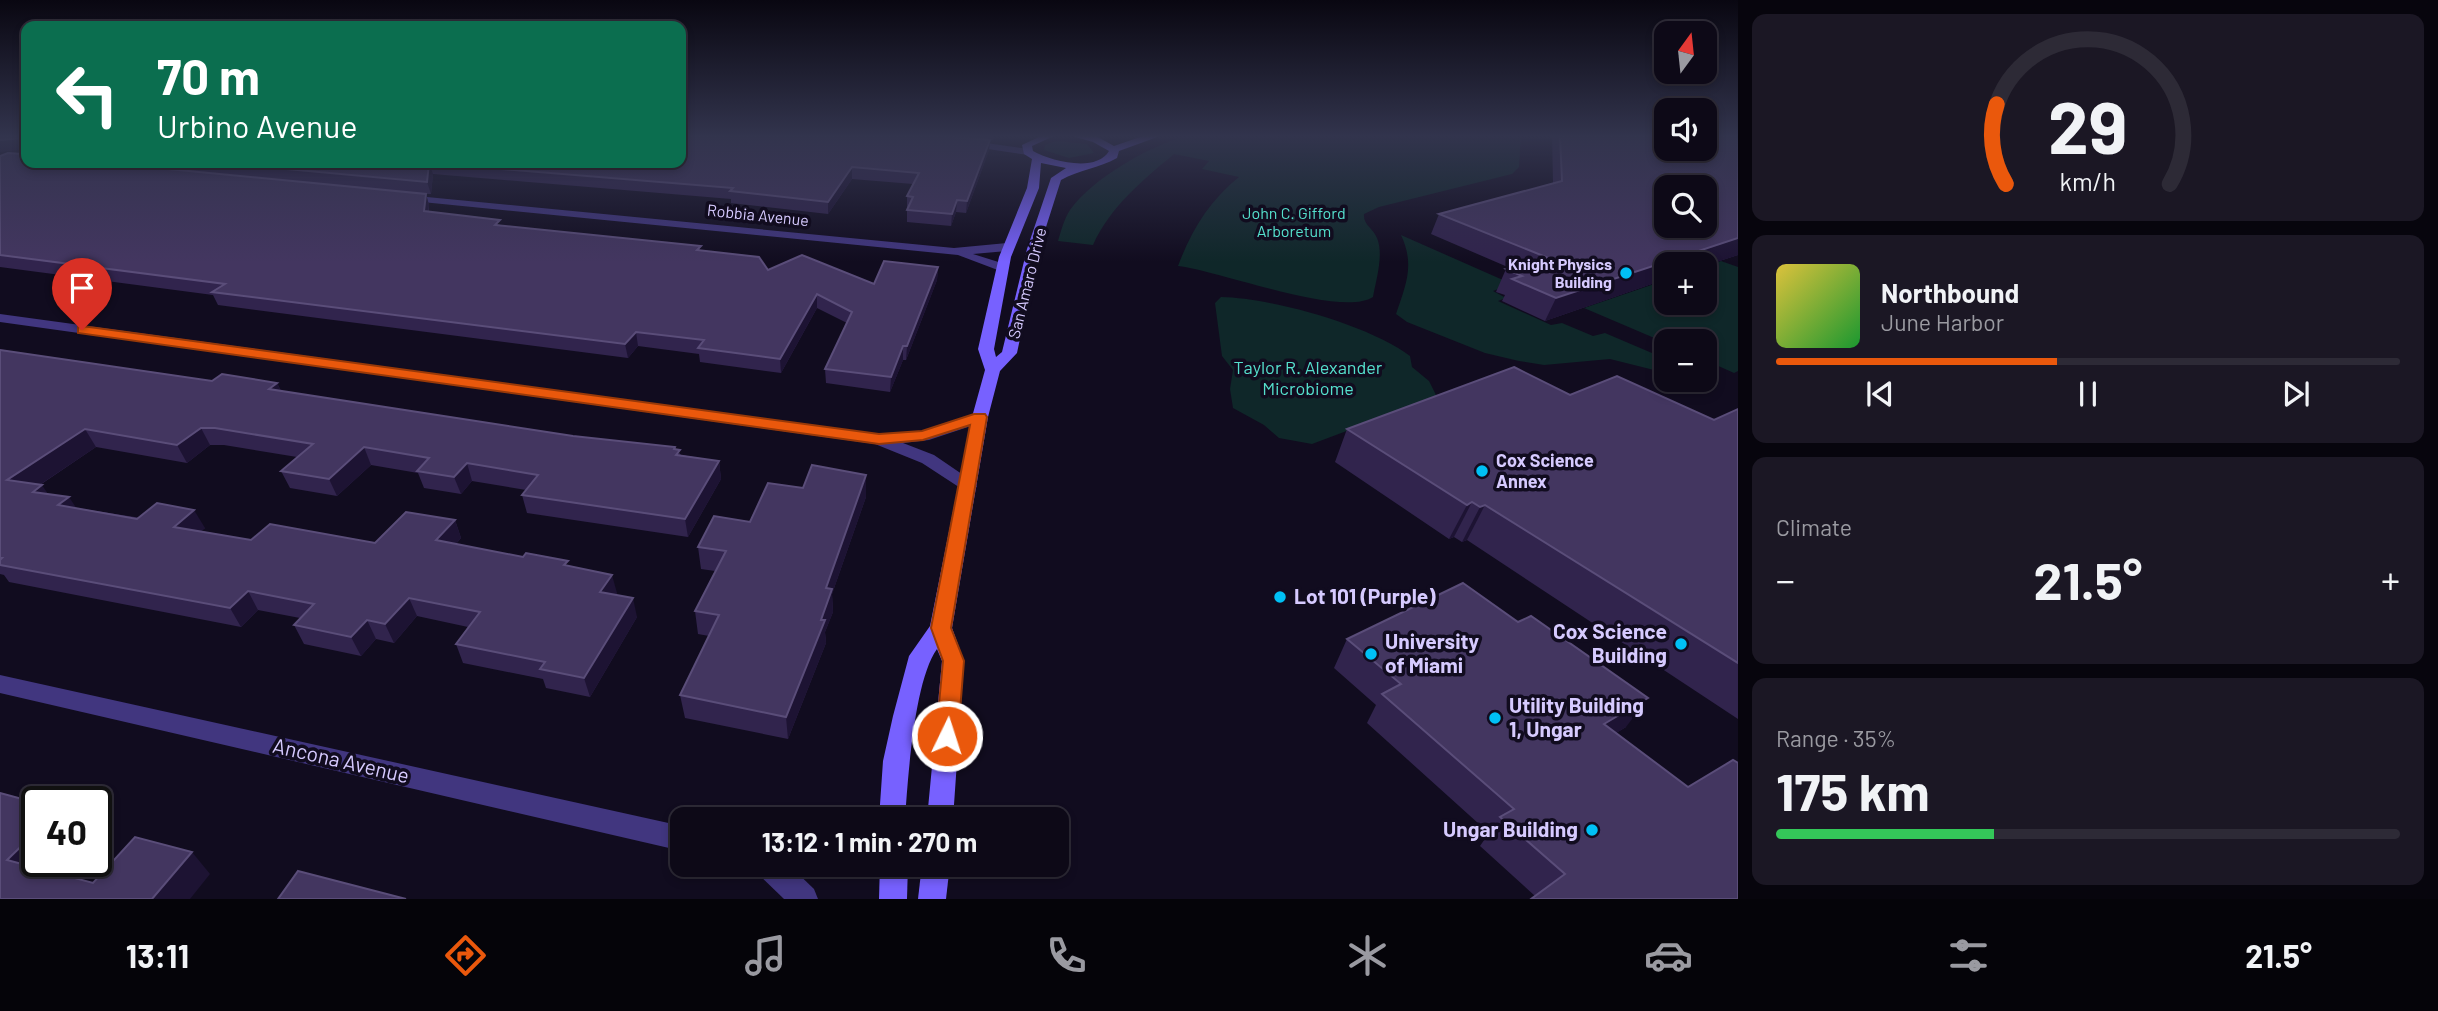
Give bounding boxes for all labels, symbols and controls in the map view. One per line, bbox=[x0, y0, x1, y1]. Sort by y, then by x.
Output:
north arrow bbox=[1654, 21, 1717, 84]
map controls bbox=[1654, 21, 1717, 392]
text: 70 m bbox=[157, 46, 260, 105]
icon: left bbox=[42, 49, 133, 140]
text: 29 bbox=[2048, 81, 2128, 169]
button: sound bbox=[1654, 98, 1717, 161]
text: Urbino Avenue bbox=[157, 106, 358, 144]
text: km/h bbox=[2060, 165, 2116, 195]
button: search bbox=[1654, 175, 1717, 238]
street label: Robbia Avenue bbox=[706, 200, 810, 229]
park label: John C. Gifford Arboretum bbox=[1242, 203, 1346, 240]
street label: San Amaro Drive bbox=[1004, 225, 1049, 340]
button: + bbox=[1654, 252, 1717, 315]
place label: Knight Physics Building bbox=[1508, 254, 1612, 291]
pin bbox=[52, 258, 112, 330]
marker: Knight Physics Building bbox=[1618, 265, 1634, 281]
icon: arrive bbox=[63, 269, 101, 307]
text: Northbound bbox=[1881, 277, 2019, 308]
text: June Harbor bbox=[1881, 308, 2004, 336]
button: − bbox=[1654, 329, 1717, 392]
park label: Taylor R. Alexander Microbiome bbox=[1234, 356, 1383, 399]
icon: previous bbox=[1861, 375, 1899, 413]
icon: pause bbox=[2069, 375, 2107, 413]
icon: next bbox=[2277, 375, 2315, 413]
place label: Cox Science Annex bbox=[1496, 449, 1594, 492]
marker: Cox Science Annex bbox=[1474, 463, 1490, 479]
text: Climate bbox=[1776, 513, 1852, 541]
text: 21.5° bbox=[2034, 548, 2142, 610]
text: − bbox=[1776, 556, 1795, 602]
text: + bbox=[2381, 556, 2400, 602]
place label: Lot 101 (Purple) bbox=[1294, 583, 1436, 608]
marker: Lot 101 (Purple) bbox=[1272, 589, 1288, 605]
place label: Cox Science Building bbox=[1553, 618, 1667, 667]
place label: University of Miami bbox=[1385, 628, 1479, 677]
marker: Cox Science Building bbox=[1673, 636, 1689, 652]
marker: University of Miami bbox=[1363, 646, 1379, 662]
place label: Utility Building 1, Ungar bbox=[1509, 692, 1644, 741]
position arrow bbox=[910, 699, 984, 773]
marker: Utility Building 1, Ungar bbox=[1487, 710, 1503, 726]
text: Range · 35% bbox=[1776, 724, 1896, 752]
street label: Ancona Avenue bbox=[271, 732, 412, 787]
text: 175 km bbox=[1776, 759, 1930, 821]
speed limit sign: 40 bbox=[21, 786, 112, 877]
place label: Ungar Building bbox=[1443, 816, 1578, 841]
marker: Ungar Building bbox=[1584, 822, 1600, 838]
text: 13:12 · 1 min · 270 m bbox=[762, 826, 977, 857]
icon: directions bbox=[441, 931, 490, 980]
icon: music bbox=[741, 931, 790, 980]
icon: phone bbox=[1042, 931, 1091, 980]
icon: climate bbox=[1343, 931, 1392, 980]
icon: car bbox=[1644, 931, 1693, 980]
icon: filters bbox=[1944, 931, 1993, 980]
text: 13:11 bbox=[126, 936, 189, 974]
text: 21.5° bbox=[2245, 936, 2312, 974]

